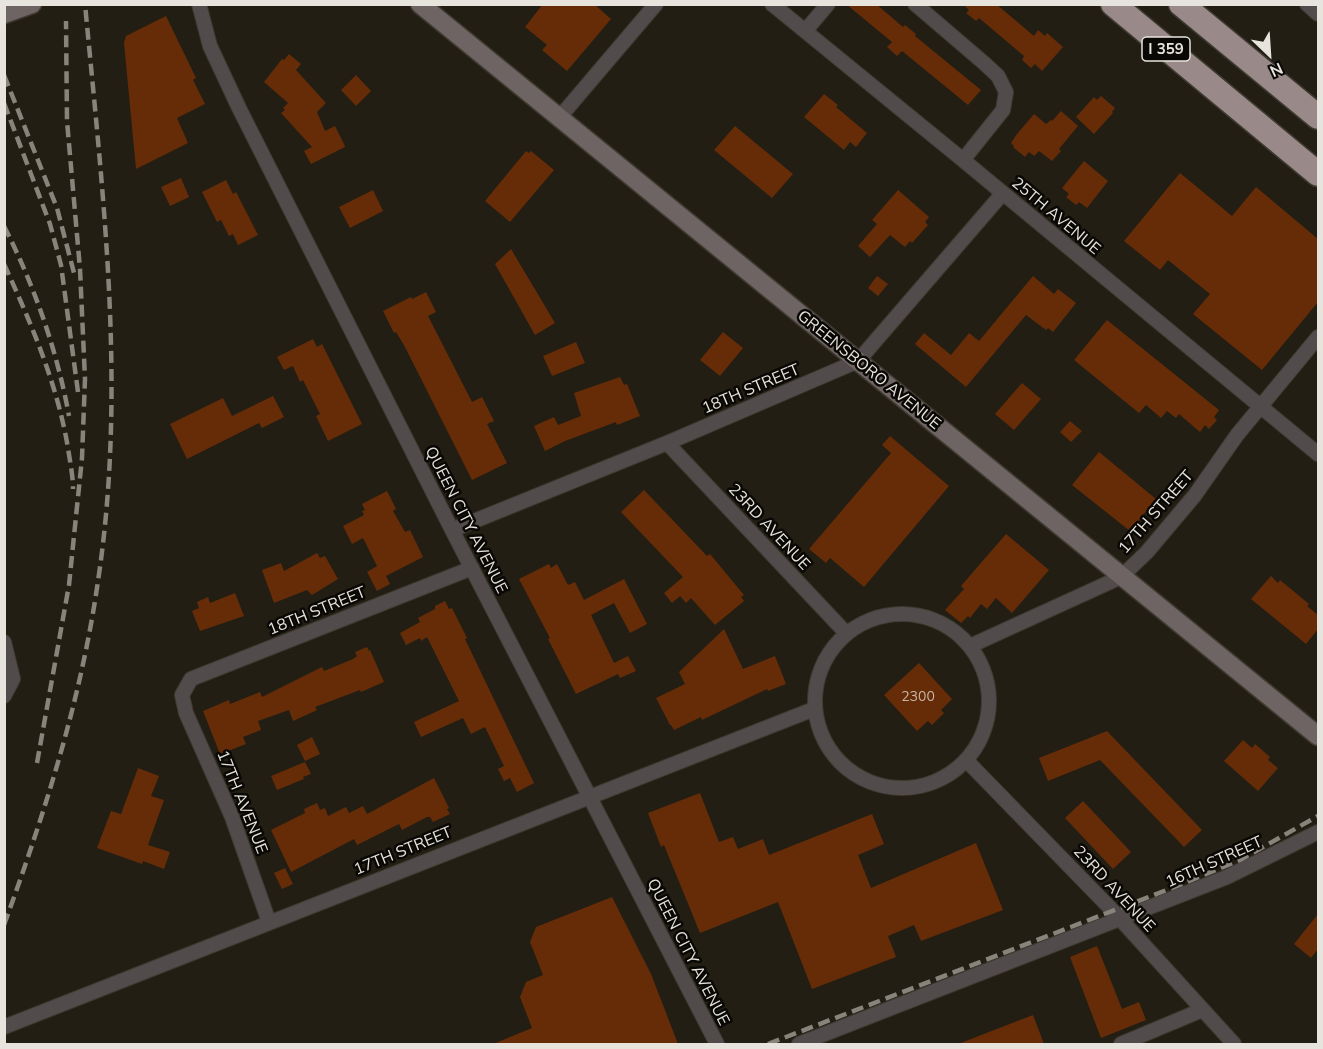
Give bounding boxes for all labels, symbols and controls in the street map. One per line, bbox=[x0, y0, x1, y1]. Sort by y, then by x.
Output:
north arrow bbox=[1239, 24, 1299, 84]
road number: I 359 bbox=[1142, 37, 1190, 61]
text: N bbox=[1267, 59, 1286, 82]
street label: 25TH AVENUE bbox=[1008, 173, 1104, 259]
street label: GREENSBORO AVENUE bbox=[793, 306, 945, 434]
street label: 18TH STREET bbox=[699, 360, 803, 418]
street label: QUEEN CITY AVENUE bbox=[421, 443, 511, 597]
street label: 17TH STREET bbox=[1115, 466, 1197, 558]
street label: 23RD AVENUE bbox=[724, 480, 814, 574]
street label: 18TH STREET bbox=[265, 583, 369, 639]
house number: 2300 bbox=[901, 689, 935, 705]
street label: 17TH AVENUE bbox=[213, 748, 271, 856]
street label: 17TH STREET bbox=[351, 823, 455, 879]
street label: 16TH STREET bbox=[1163, 832, 1265, 892]
street label: 23RD AVENUE bbox=[1069, 842, 1159, 936]
street label: QUEEN CITY AVENUE bbox=[643, 875, 733, 1029]

